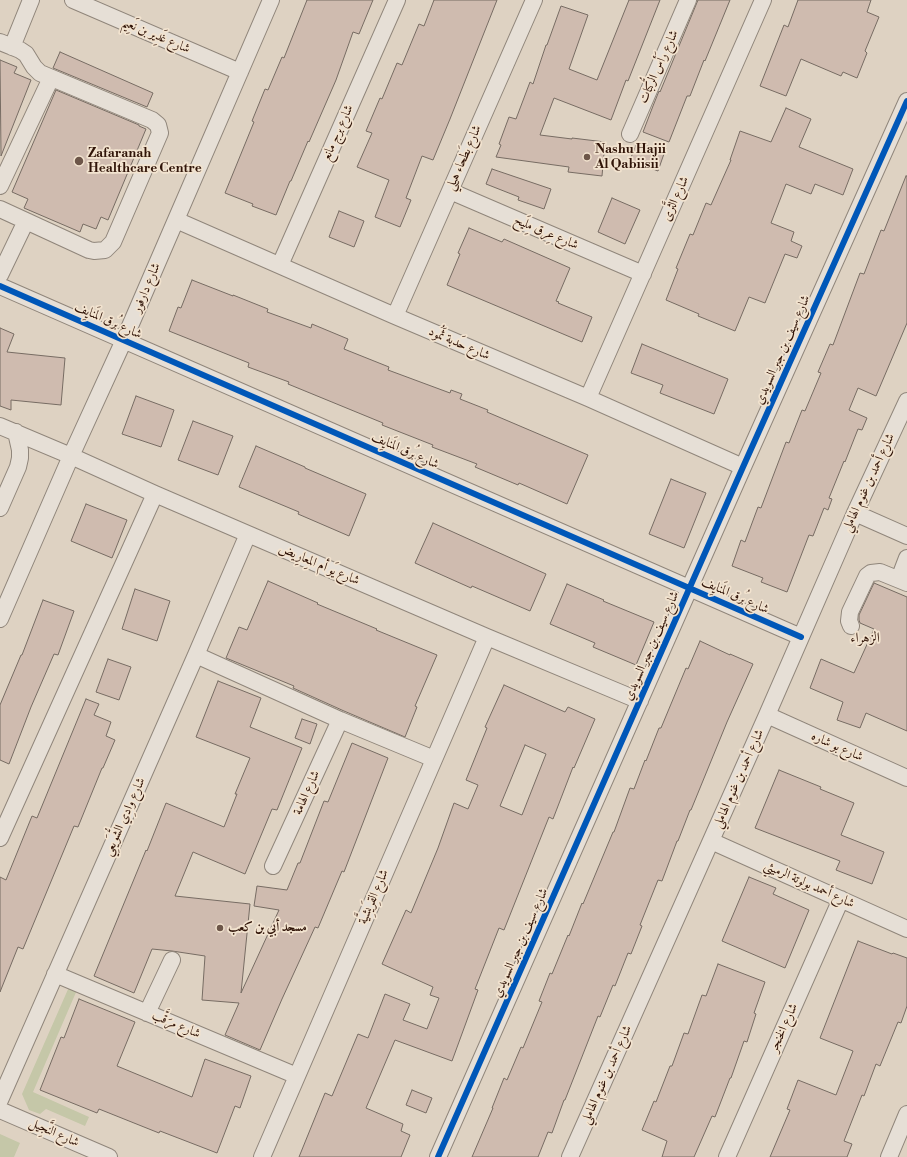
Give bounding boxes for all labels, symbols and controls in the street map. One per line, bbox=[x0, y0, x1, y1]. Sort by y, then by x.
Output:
street label: شارع غَدِير بن نَعِيم bbox=[120, 15, 192, 57]
street label: شارع رَأس الرُّكبات bbox=[636, 28, 682, 106]
street label: شارع برج مانع bbox=[319, 103, 357, 163]
street label: شارع بَطحاء هيلي bbox=[443, 123, 485, 193]
place label: Nashu Hajii Al Qabiisii bbox=[595, 142, 666, 173]
place label: Zafaranah Healthcare Centre bbox=[88, 146, 202, 177]
marker: Nashu Hajii Al Qabiisii bbox=[582, 152, 592, 162]
marker: Zafaranah Healthcare Centre bbox=[73, 155, 85, 167]
street label: شارع الثَّرى bbox=[659, 174, 693, 224]
street label: شارع عِرق مِلَيح bbox=[512, 212, 580, 254]
street label: شارع دارفور bbox=[130, 261, 164, 315]
street label: شارع سيف بن جبر السويدي bbox=[752, 293, 814, 407]
street label: شارع بُرق المَنايِف bbox=[72, 299, 144, 343]
street label: شارع حَدبة ثَمُود bbox=[426, 324, 492, 364]
street label: شارع بُرق المَنايِف bbox=[369, 429, 441, 473]
street label: شارع أحمد بن غنوم الهاملي bbox=[839, 431, 899, 535]
street label: شارع يَو أم المِعارِيض bbox=[276, 541, 362, 589]
street label: شارع بُرق المَنايِف bbox=[699, 574, 771, 618]
street label: شارع سيف بن جبر السويدي bbox=[621, 589, 683, 703]
district label: الزهراء bbox=[850, 631, 880, 647]
street label: شارع أحمد بن غنوم الهاملي bbox=[710, 727, 768, 831]
street label: شارع بو شاره bbox=[809, 729, 865, 765]
street label: شارع الهامة bbox=[290, 768, 324, 818]
street label: شارع وادِي الشُّوَيعِي bbox=[101, 775, 149, 859]
street label: شارع أحمد بولوتة الرميثي bbox=[761, 858, 857, 912]
street label: شارع القِرَيشِيَّة bbox=[355, 867, 393, 927]
street label: شارع سيف بن جبر السويدي bbox=[490, 886, 552, 1000]
place label: مسجد أبي بن كعب bbox=[228, 920, 307, 936]
marker: مسجد أبي بن كعب bbox=[215, 923, 225, 933]
street label: شارع الخنجر bbox=[766, 1001, 802, 1055]
street label: شارع مرَقَّب bbox=[149, 1008, 203, 1042]
street label: شارع أحمد بن غنوم الهاملي bbox=[578, 1023, 636, 1127]
street label: شارع النَّجِيل bbox=[27, 1115, 81, 1151]

